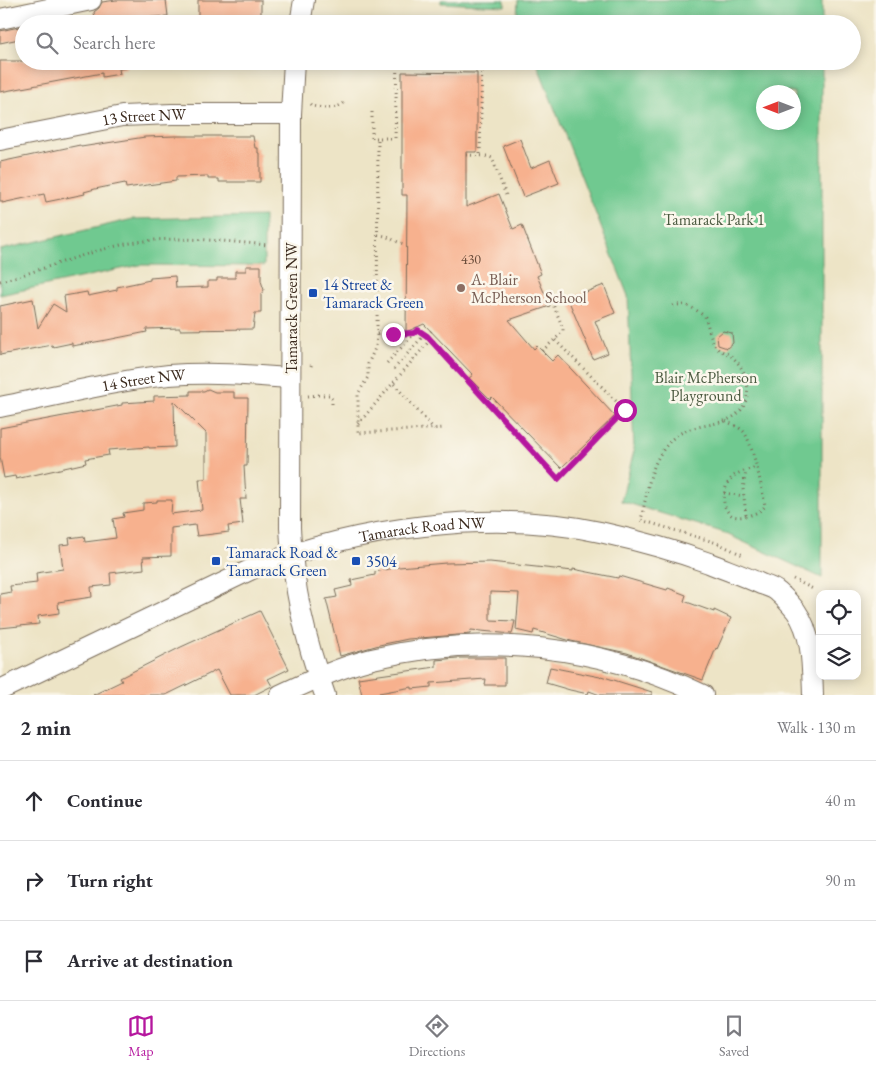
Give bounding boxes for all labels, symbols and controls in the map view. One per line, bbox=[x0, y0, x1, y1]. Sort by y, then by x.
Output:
search box bbox=[15, 15, 861, 70]
icon: search bbox=[33, 29, 61, 57]
text: Search here bbox=[73, 30, 155, 55]
north arrow bbox=[756, 85, 801, 130]
street label: 13 Street NW bbox=[100, 104, 186, 131]
park label: Tamarack Park 1 bbox=[663, 209, 765, 230]
street label: Tamarack Green NW bbox=[281, 242, 302, 374]
house number: 430 bbox=[461, 250, 481, 268]
place label: A. Blair McPherson School bbox=[470, 269, 587, 308]
place label: 14 Street & Tamarack Green bbox=[323, 274, 425, 313]
marker: A. Blair McPherson School bbox=[455, 282, 467, 294]
marker: 14 Street & Tamarack Green bbox=[307, 287, 319, 299]
route end bbox=[382, 323, 405, 346]
street label: 14 Street NW bbox=[100, 364, 186, 396]
park label: Blair McPherson Playground bbox=[655, 367, 758, 406]
route start bbox=[614, 399, 637, 422]
street label: Tamarack Road NW bbox=[357, 512, 486, 547]
place label: Tamarack Road & Tamarack Green bbox=[226, 542, 338, 581]
place label: 3504 bbox=[366, 551, 397, 572]
marker: Tamarack Road & Tamarack Green bbox=[210, 555, 222, 567]
marker: 3504 bbox=[350, 555, 362, 567]
map controls bbox=[816, 590, 861, 680]
button: locate bbox=[816, 590, 861, 635]
button: layers bbox=[816, 635, 861, 680]
text: 2 min bbox=[20, 714, 71, 741]
text: Walk · 130 m bbox=[777, 717, 856, 738]
icon: ahead bbox=[20, 787, 48, 815]
text: Continue bbox=[67, 788, 142, 813]
text: 40 m bbox=[825, 790, 856, 811]
icon: right bbox=[20, 867, 48, 895]
text: Turn right bbox=[67, 868, 153, 893]
text: 90 m bbox=[825, 870, 856, 891]
icon: arrive bbox=[20, 947, 48, 975]
text: Arrive at destination bbox=[67, 948, 233, 973]
tab: Map bbox=[127, 1012, 155, 1060]
tab: Directions bbox=[409, 1012, 465, 1060]
tab: Saved bbox=[719, 1012, 749, 1060]

